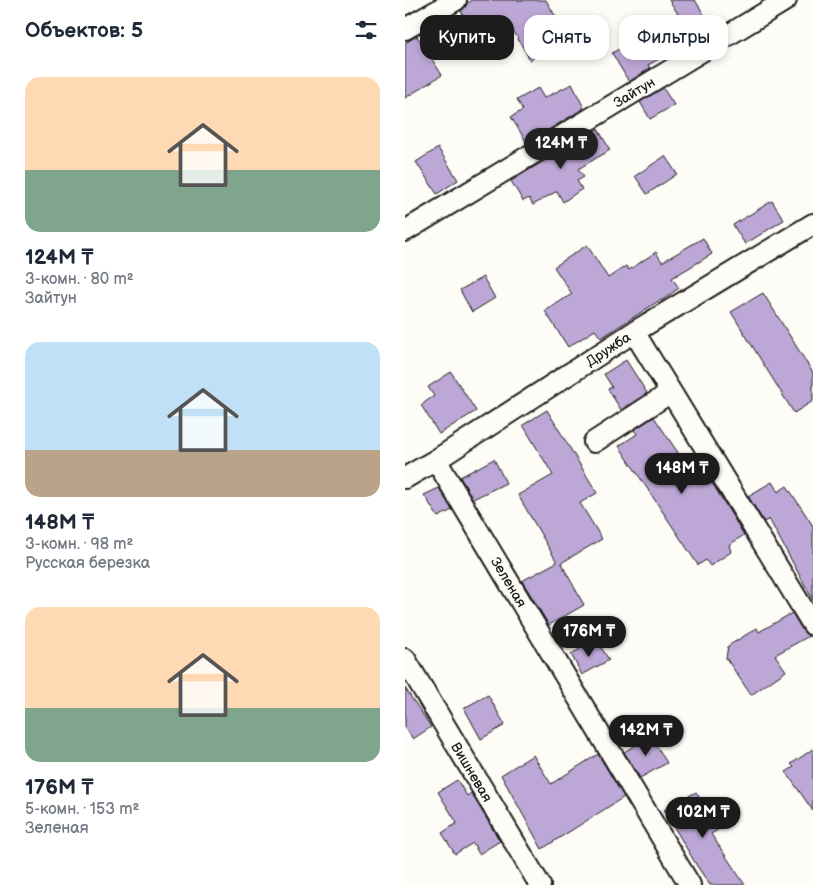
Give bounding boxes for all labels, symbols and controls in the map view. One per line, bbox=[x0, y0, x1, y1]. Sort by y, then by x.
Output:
chip: Купить bbox=[420, 15, 514, 60]
chip: Снять bbox=[524, 15, 609, 60]
chip: Фильтры bbox=[619, 15, 728, 60]
icon: filters bbox=[352, 16, 380, 44]
text: Объектов: 5 bbox=[25, 18, 143, 43]
street label: Зайтун bbox=[610, 73, 658, 111]
icon: home bbox=[158, 110, 248, 200]
pin: 124M ₸ bbox=[520, 128, 602, 170]
text: 124M ₸ bbox=[535, 134, 587, 153]
text: 124M ₸ bbox=[25, 245, 93, 270]
text: 3-комн. · 80 m² bbox=[25, 270, 134, 289]
text: Зайтун bbox=[25, 289, 77, 308]
street label: Дружба bbox=[583, 328, 634, 370]
icon: home bbox=[158, 375, 248, 465]
pin: 148M ₸ bbox=[641, 452, 723, 495]
text: 148M ₸ bbox=[656, 459, 708, 478]
text: 148M ₸ bbox=[25, 510, 94, 535]
text: 3-комн. · 98 m² bbox=[25, 535, 133, 554]
text: Русская березка bbox=[25, 554, 150, 573]
street label: Зеленая bbox=[487, 554, 530, 611]
pin: 176M ₸ bbox=[548, 616, 630, 658]
text: 176M ₸ bbox=[563, 622, 615, 641]
icon: home bbox=[158, 640, 248, 730]
pin: 142M ₸ bbox=[605, 714, 687, 757]
text: 142M ₸ bbox=[620, 721, 672, 740]
street label: Вишневая bbox=[447, 739, 496, 805]
text: 176M ₸ bbox=[25, 775, 93, 800]
pin: 102M ₸ bbox=[662, 796, 744, 839]
text: 5-комн. · 153 m² bbox=[25, 800, 139, 819]
text: 102M ₸ bbox=[676, 803, 730, 822]
text: Зеленая bbox=[25, 819, 89, 838]

